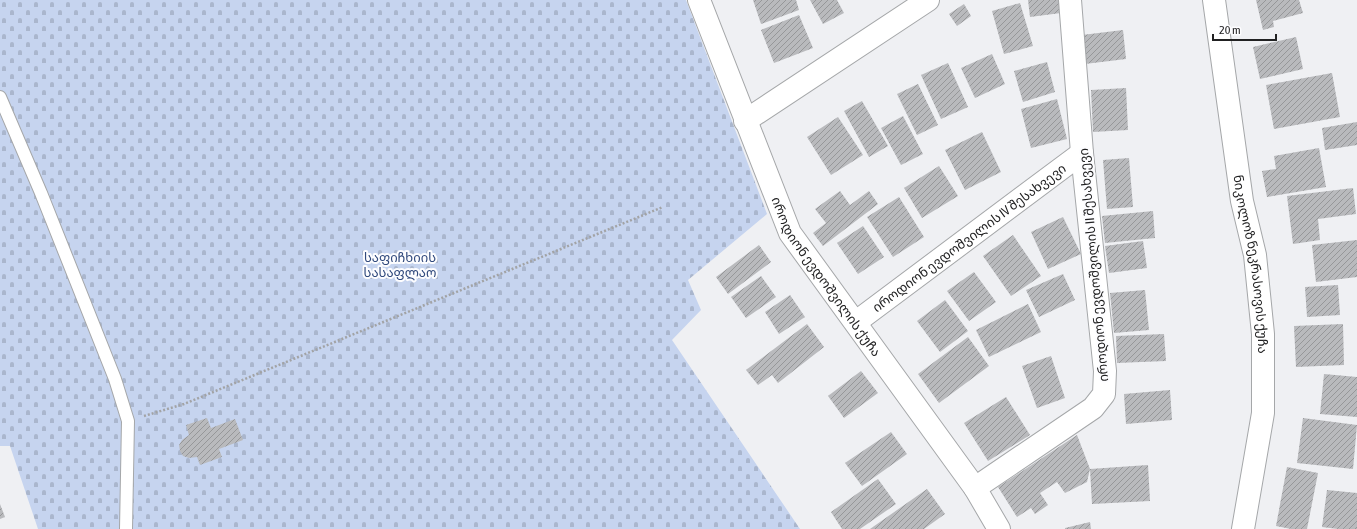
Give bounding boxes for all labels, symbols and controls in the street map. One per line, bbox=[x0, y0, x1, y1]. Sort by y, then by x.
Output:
scale bar bbox=[1213, 16, 1276, 42]
text: 20 m bbox=[1219, 23, 1241, 37]
street label: იროდიონ ევდოშვილის II შესახვევი bbox=[1076, 147, 1112, 382]
street label: იროდიონ ევდოშვილის IV შესახვევი bbox=[870, 161, 1069, 315]
street label: ნიკოლოზ ნეკრასოვის ქუჩა bbox=[1230, 174, 1270, 354]
street label: იროდიონ ევდოშვილის ქუჩა bbox=[769, 195, 884, 359]
park label: საფიჩხიის სასაფლაო bbox=[364, 250, 436, 281]

